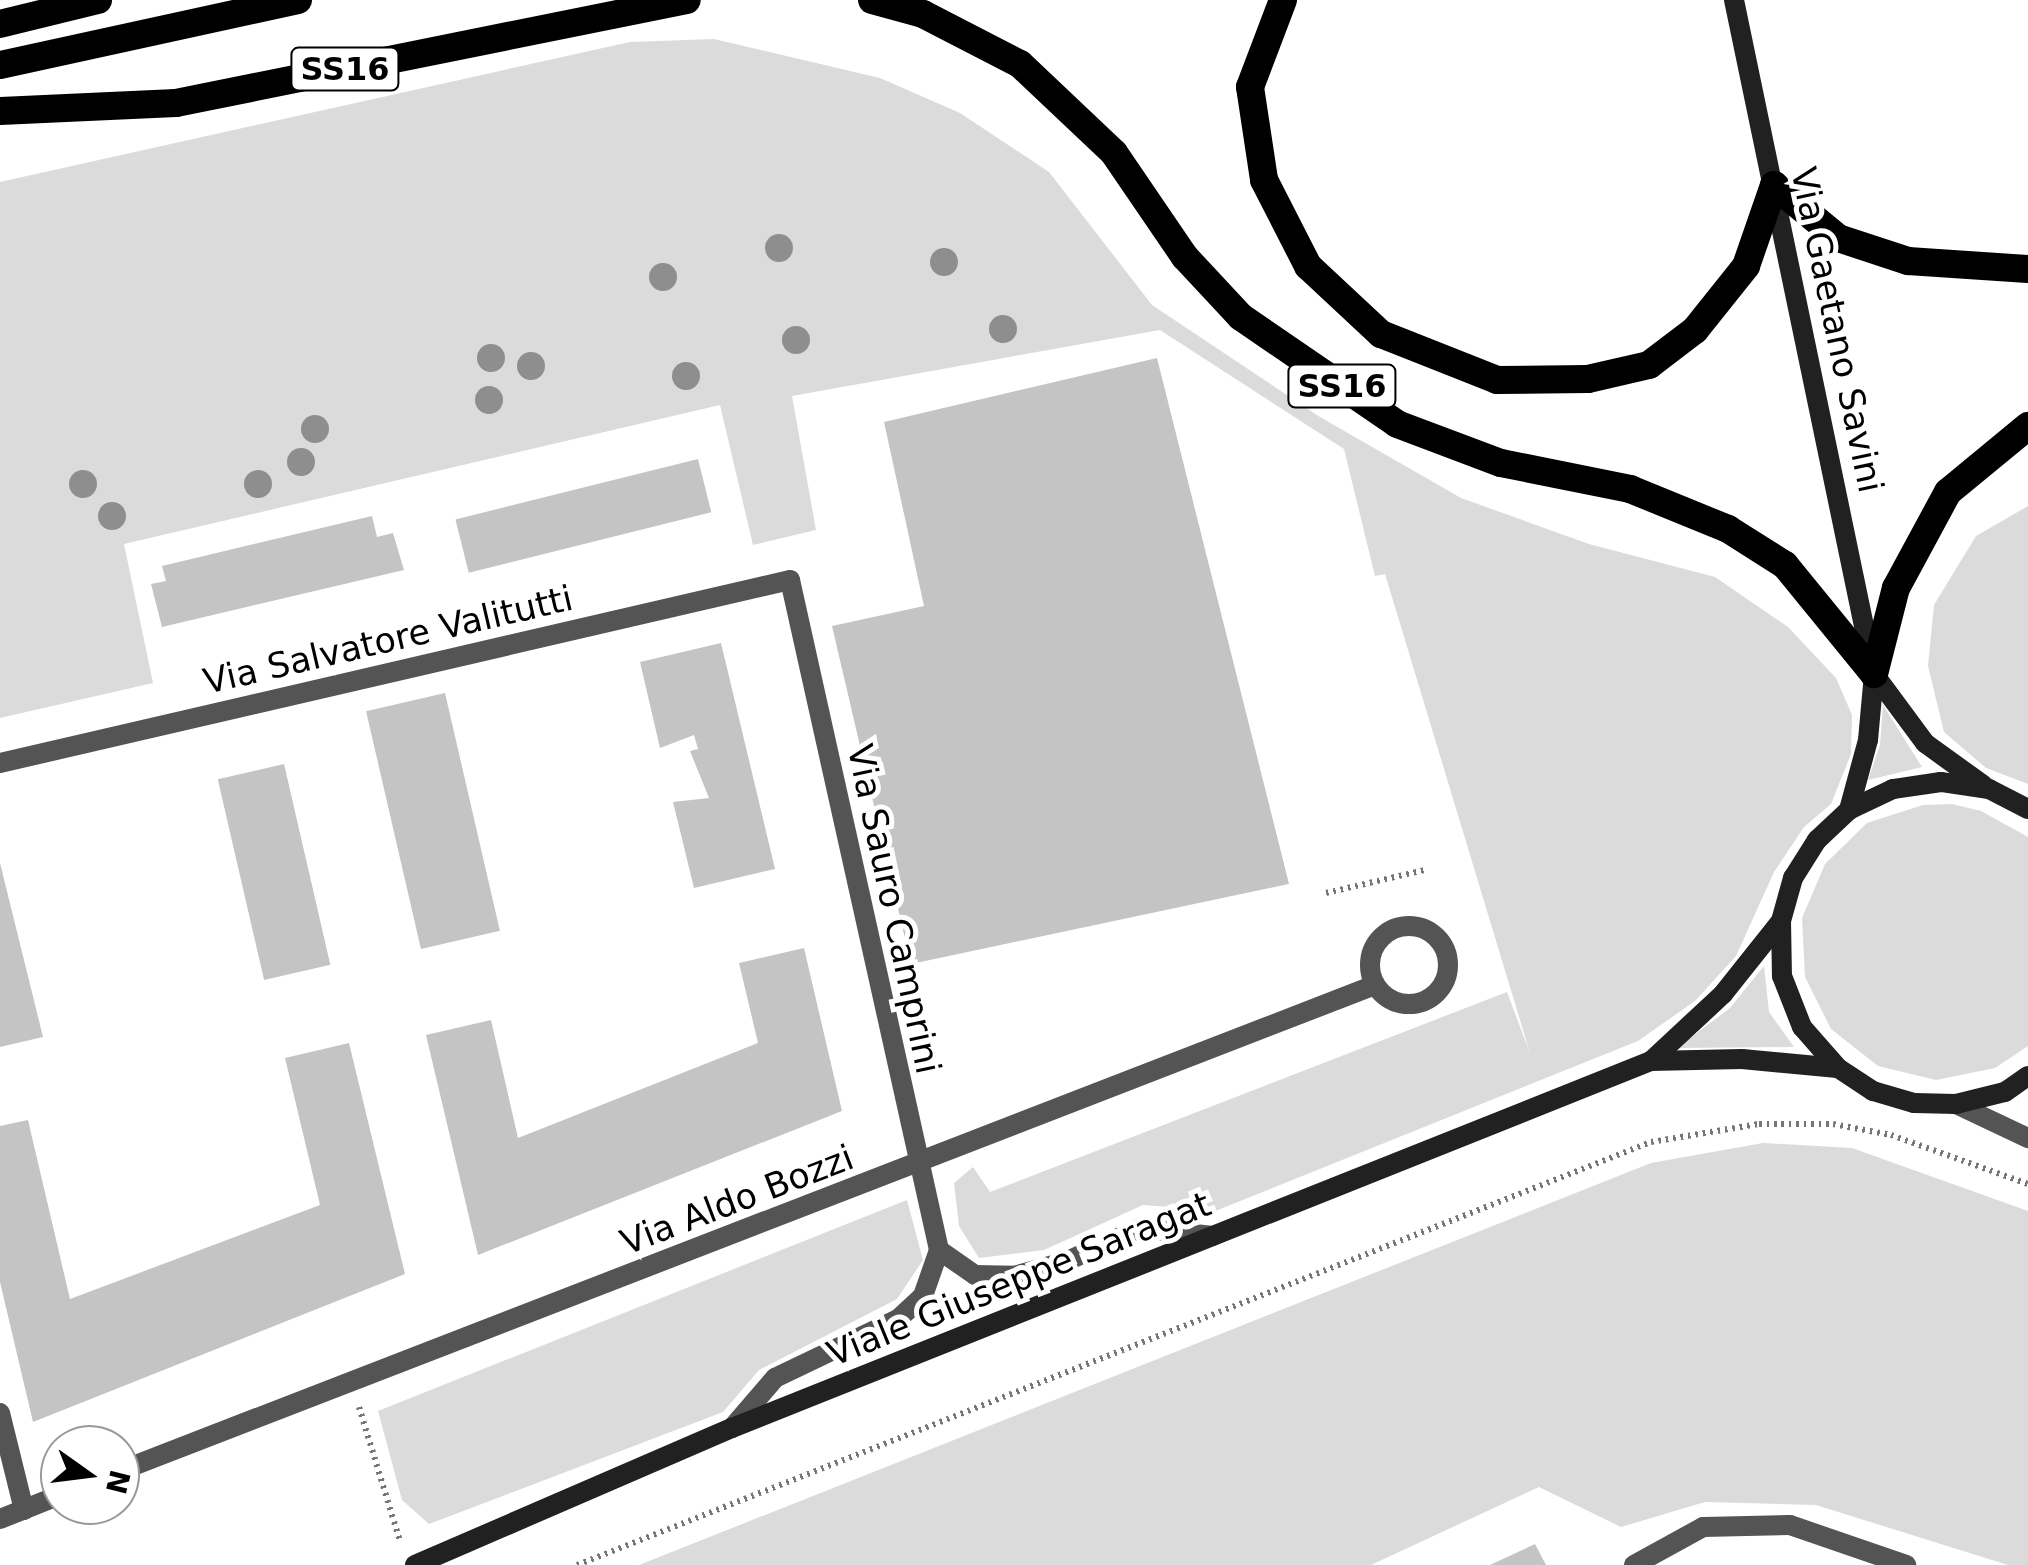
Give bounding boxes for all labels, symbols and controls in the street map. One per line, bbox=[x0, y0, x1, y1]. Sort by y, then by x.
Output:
road number: SS16 bbox=[290, 42, 400, 96]
street label: Via Gaetano Savini bbox=[1782, 164, 1892, 496]
road number: SS16 bbox=[1287, 359, 1397, 413]
street label: Via Salvatore Valitutti bbox=[199, 577, 577, 703]
street label: Via Sauro Camprini bbox=[839, 740, 949, 1078]
street label: Via Aldo Bozzi bbox=[615, 1136, 859, 1264]
street label: Viale Giuseppe Saragat bbox=[821, 1183, 1217, 1375]
north arrow bbox=[40, 1425, 140, 1525]
text: N bbox=[99, 1467, 136, 1497]

